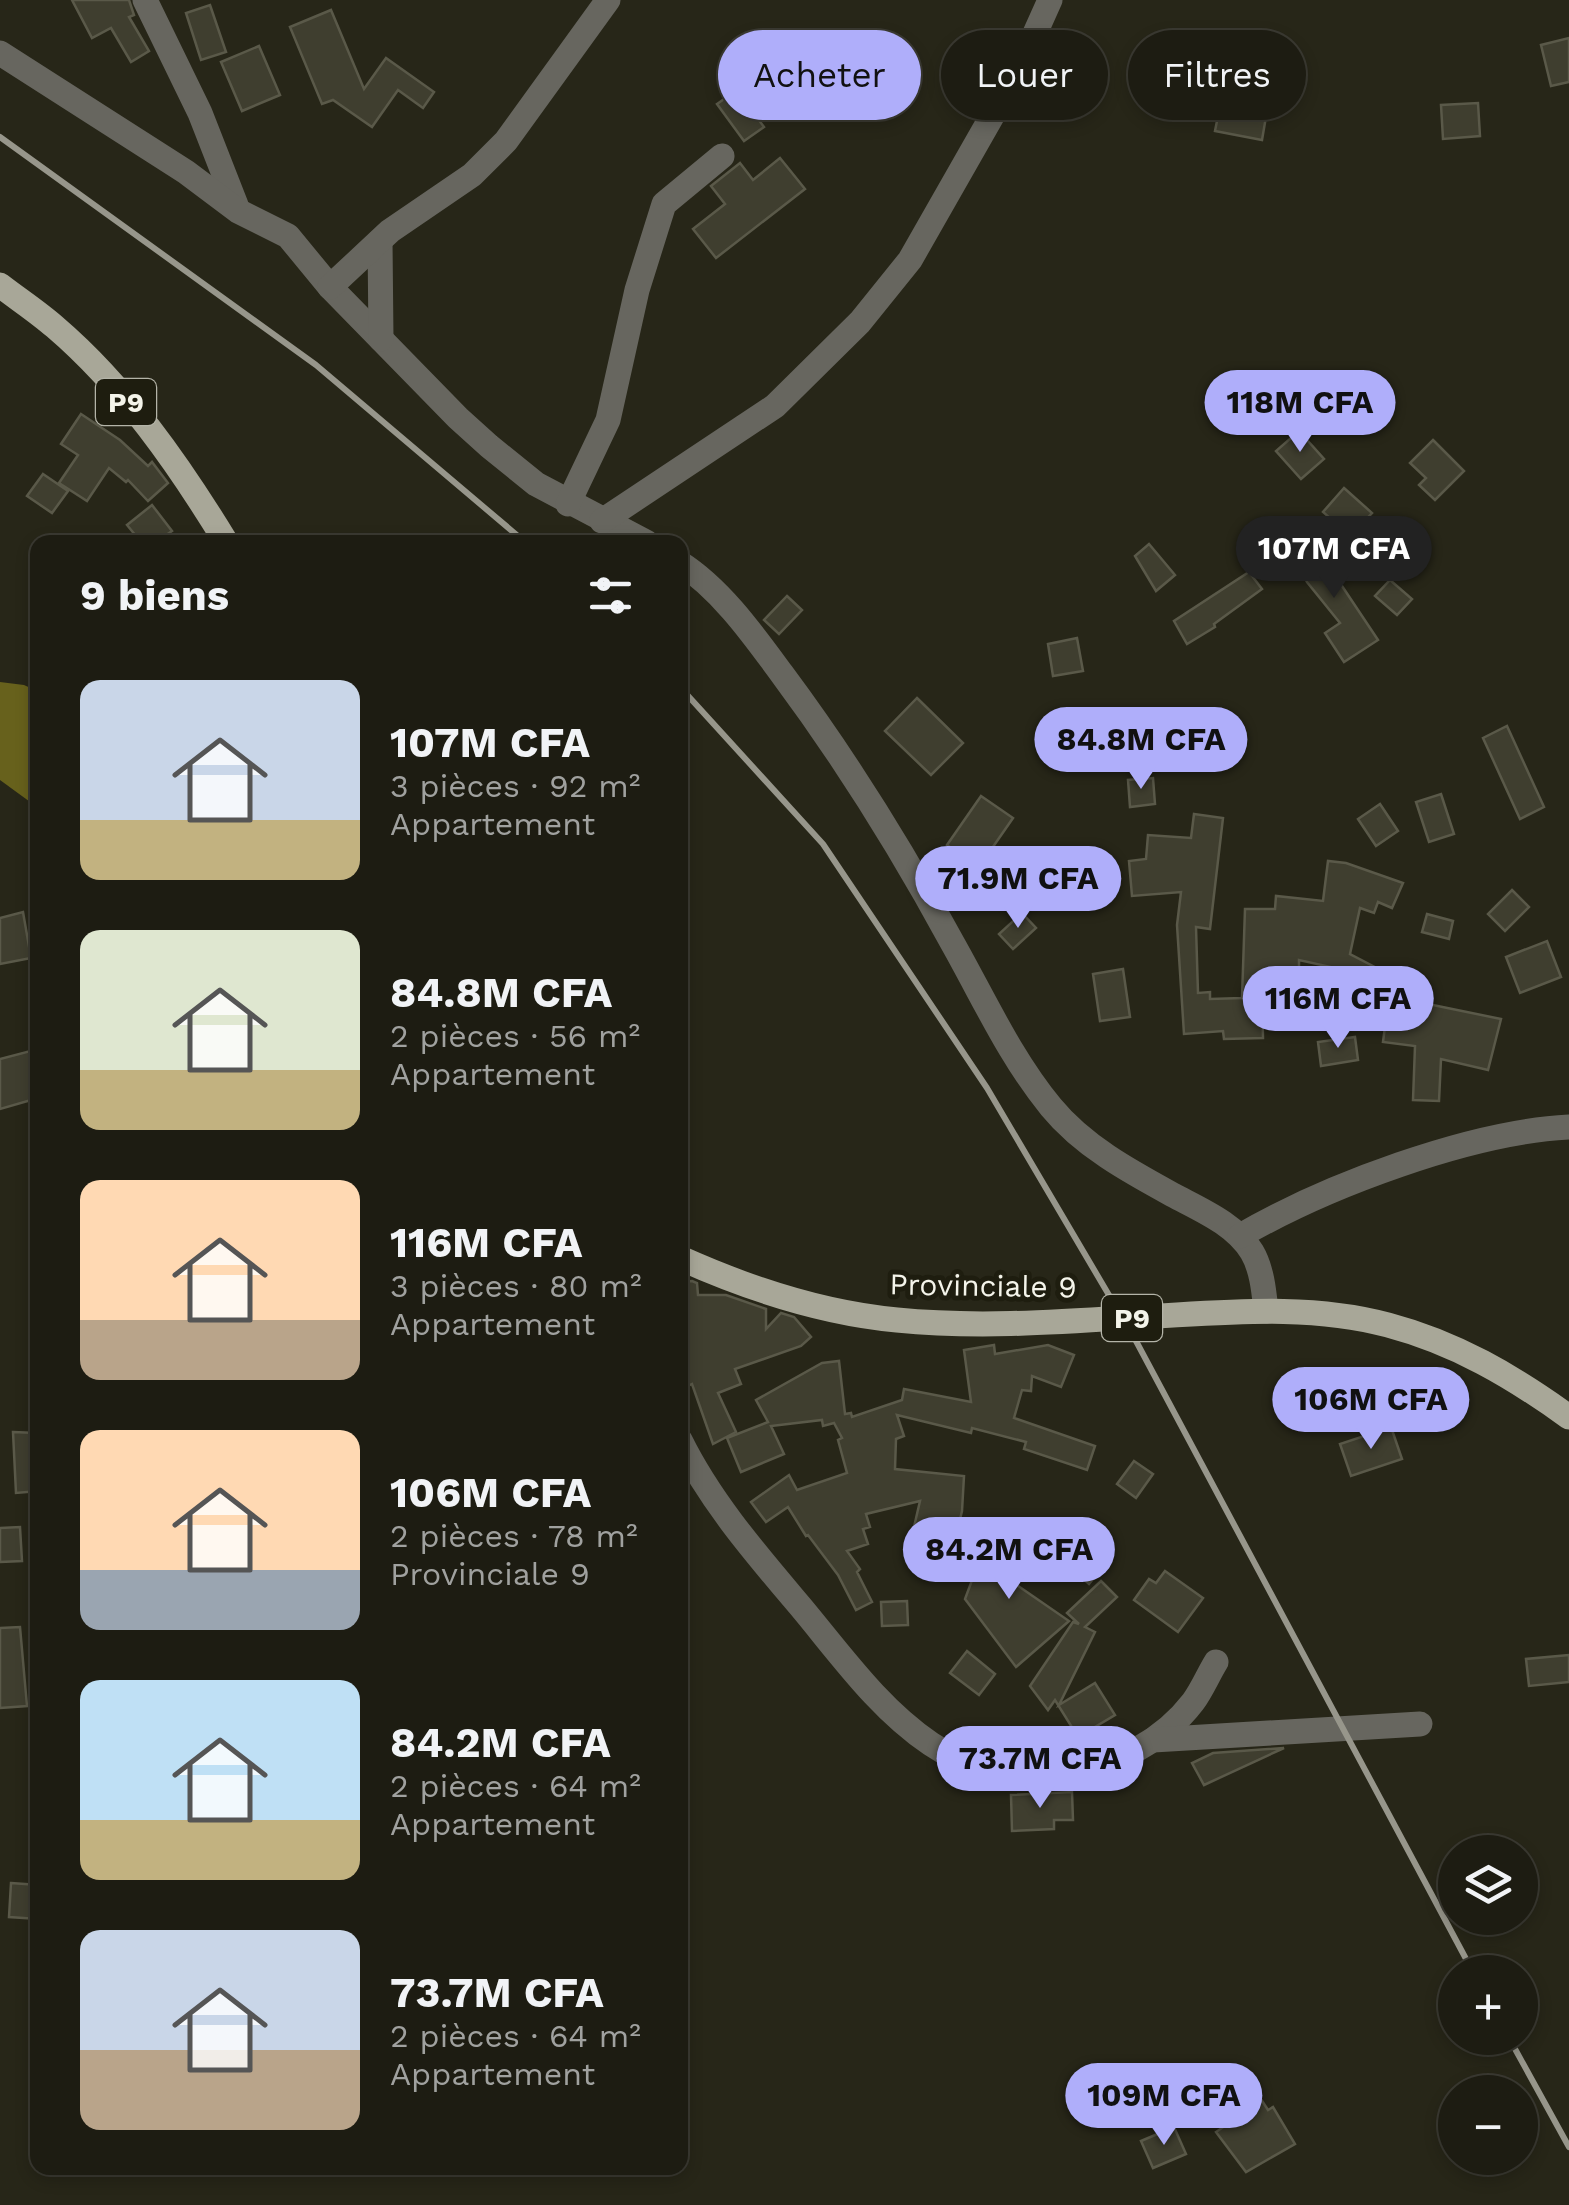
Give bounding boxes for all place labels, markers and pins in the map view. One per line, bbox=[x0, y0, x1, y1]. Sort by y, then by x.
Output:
pin: 118M CFA bbox=[1197, 370, 1403, 455]
pin: 107M CFA bbox=[1231, 516, 1437, 601]
pin: 84.8M CFA bbox=[1027, 707, 1255, 792]
pin: 71.9M CFA bbox=[904, 846, 1132, 931]
pin: 116M CFA bbox=[1235, 966, 1441, 1051]
pin: 106M CFA bbox=[1268, 1367, 1474, 1452]
pin: 84.2M CFA bbox=[895, 1517, 1123, 1602]
pin: 73.7M CFA bbox=[926, 1726, 1154, 1811]
pin: 109M CFA bbox=[1061, 2063, 1267, 2148]

